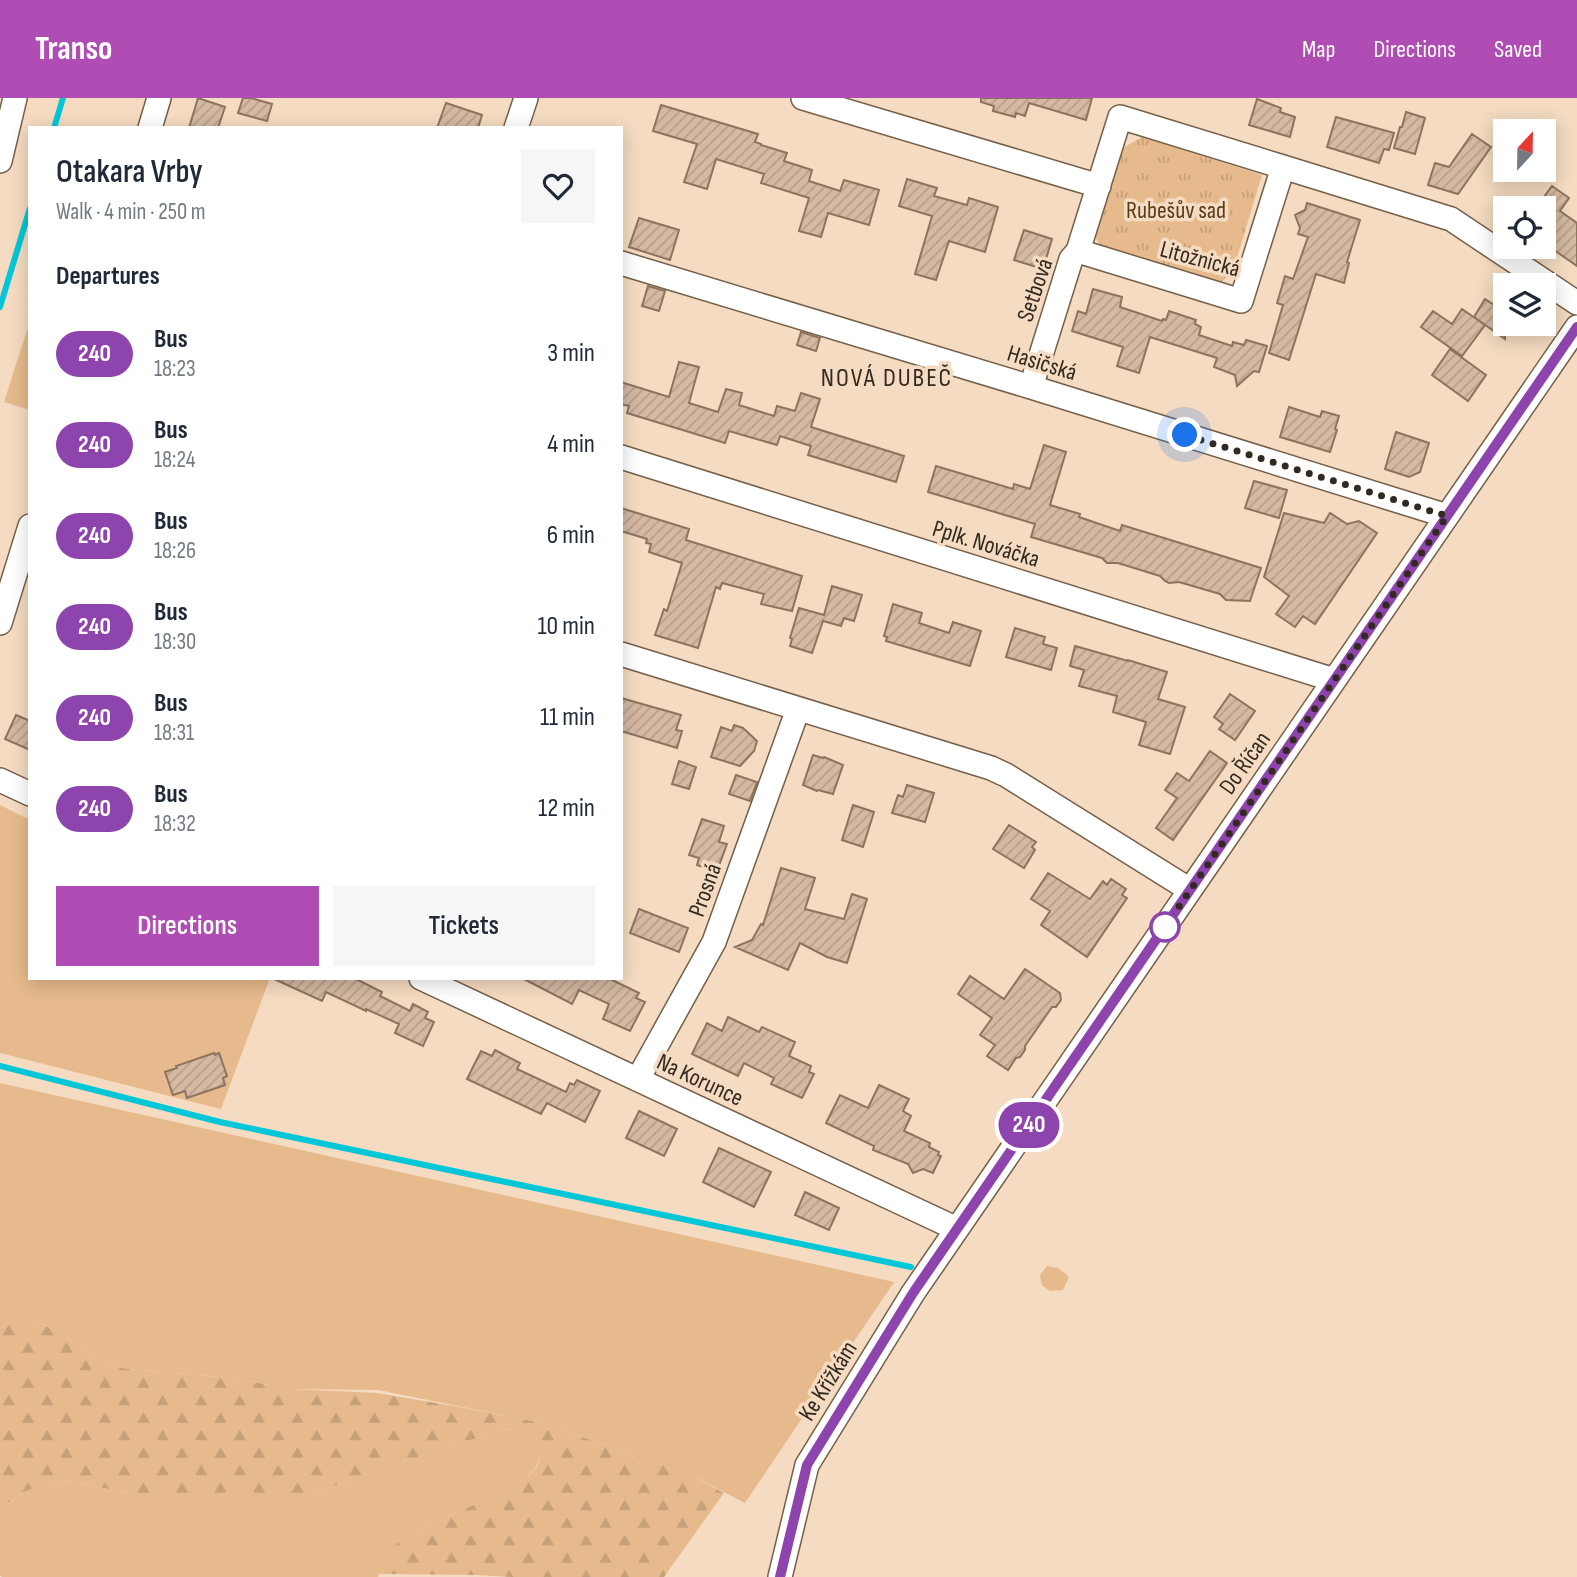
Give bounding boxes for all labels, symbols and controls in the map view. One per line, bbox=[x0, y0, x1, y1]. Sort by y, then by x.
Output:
text: Transo bbox=[35, 29, 113, 69]
text: Map bbox=[1302, 35, 1335, 64]
text: Directions bbox=[1373, 35, 1456, 64]
text: Saved bbox=[1494, 35, 1542, 64]
north arrow bbox=[1493, 119, 1556, 182]
map controls bbox=[1493, 119, 1556, 336]
button: heart bbox=[521, 149, 595, 223]
text: Otakara Vrby bbox=[56, 152, 203, 192]
park label: Rubešův sad bbox=[1126, 196, 1226, 225]
button: locate bbox=[1493, 196, 1556, 259]
text: Walk · 4 min · 250 m bbox=[56, 198, 206, 226]
street label: Litožnická bbox=[1157, 234, 1243, 284]
street label: Setbová bbox=[1011, 255, 1059, 325]
text: Departures bbox=[56, 261, 160, 292]
button: layers bbox=[1493, 273, 1556, 336]
text: Bus bbox=[154, 324, 188, 355]
text: 3 min bbox=[547, 338, 595, 369]
text: 240 bbox=[78, 339, 111, 368]
street label: Hasičská bbox=[1004, 339, 1080, 387]
text: 18:23 bbox=[154, 355, 196, 383]
district label: NOVÁ DUBEČ bbox=[821, 363, 953, 394]
text: Bus bbox=[154, 415, 188, 446]
your location bbox=[1167, 417, 1202, 452]
text: 4 min bbox=[547, 429, 595, 460]
text: 240 bbox=[78, 430, 111, 459]
text: 18:24 bbox=[154, 446, 195, 474]
text: Bus bbox=[154, 506, 188, 537]
street label: Pplk. Nováčka bbox=[929, 514, 1043, 574]
text: 6 min bbox=[547, 520, 595, 551]
text: 240 bbox=[78, 521, 111, 550]
text: 18:26 bbox=[154, 537, 196, 565]
text: Bus bbox=[154, 597, 188, 628]
text: 10 min bbox=[538, 611, 595, 642]
text: 240 bbox=[78, 612, 111, 641]
text: 18:30 bbox=[154, 628, 196, 656]
text: Bus bbox=[154, 688, 188, 719]
text: 11 min bbox=[540, 702, 595, 733]
text: 240 bbox=[78, 703, 111, 732]
text: 18:31 bbox=[154, 719, 194, 747]
street label: Do Říčan bbox=[1213, 726, 1277, 800]
text: Bus bbox=[154, 779, 188, 810]
text: 12 min bbox=[538, 793, 595, 824]
text: 240 bbox=[78, 794, 111, 823]
text: 18:32 bbox=[154, 810, 196, 838]
street label: Prosná bbox=[682, 859, 728, 921]
button: Directions bbox=[56, 886, 319, 966]
button: Tickets bbox=[333, 886, 595, 966]
unlabelled marker bbox=[1150, 912, 1180, 942]
street label: Na Korunce bbox=[652, 1047, 748, 1113]
line badge: 240 bbox=[989, 1102, 1069, 1148]
text: 240 bbox=[1012, 1110, 1046, 1139]
street label: Ke Křížkám bbox=[792, 1336, 864, 1426]

